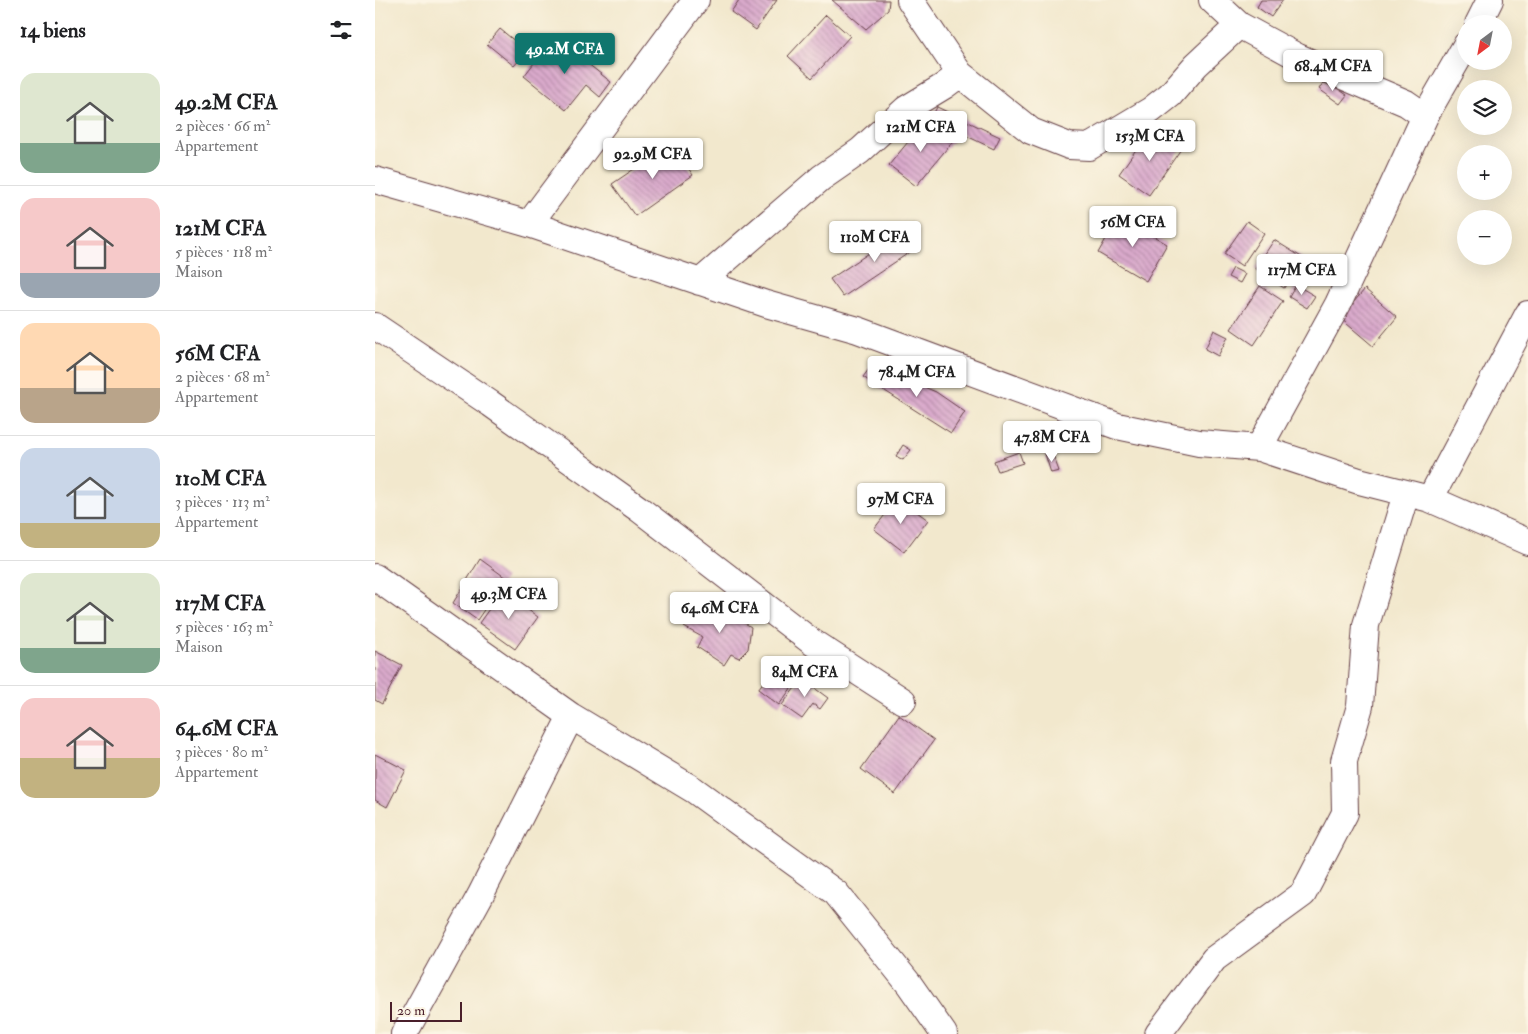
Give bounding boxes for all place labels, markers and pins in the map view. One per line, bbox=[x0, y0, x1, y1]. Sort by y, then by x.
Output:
pin: 49.2M CFA bbox=[508, 32, 622, 75]
pin: 68.4M CFA bbox=[1276, 49, 1390, 92]
pin: 121M CFA bbox=[869, 110, 973, 153]
pin: 153M CFA bbox=[1098, 120, 1202, 162]
pin: 92.9M CFA bbox=[596, 138, 710, 180]
pin: 56M CFA bbox=[1087, 206, 1179, 248]
pin: 110M CFA bbox=[823, 220, 927, 263]
pin: 117M CFA bbox=[1250, 254, 1354, 296]
pin: 78.4M CFA bbox=[860, 356, 974, 398]
pin: 47.8M CFA bbox=[995, 420, 1109, 463]
pin: 97M CFA bbox=[855, 482, 947, 525]
pin: 49.3M CFA bbox=[452, 578, 566, 620]
pin: 64.6M CFA bbox=[663, 592, 777, 634]
pin: 84M CFA bbox=[759, 656, 851, 698]

